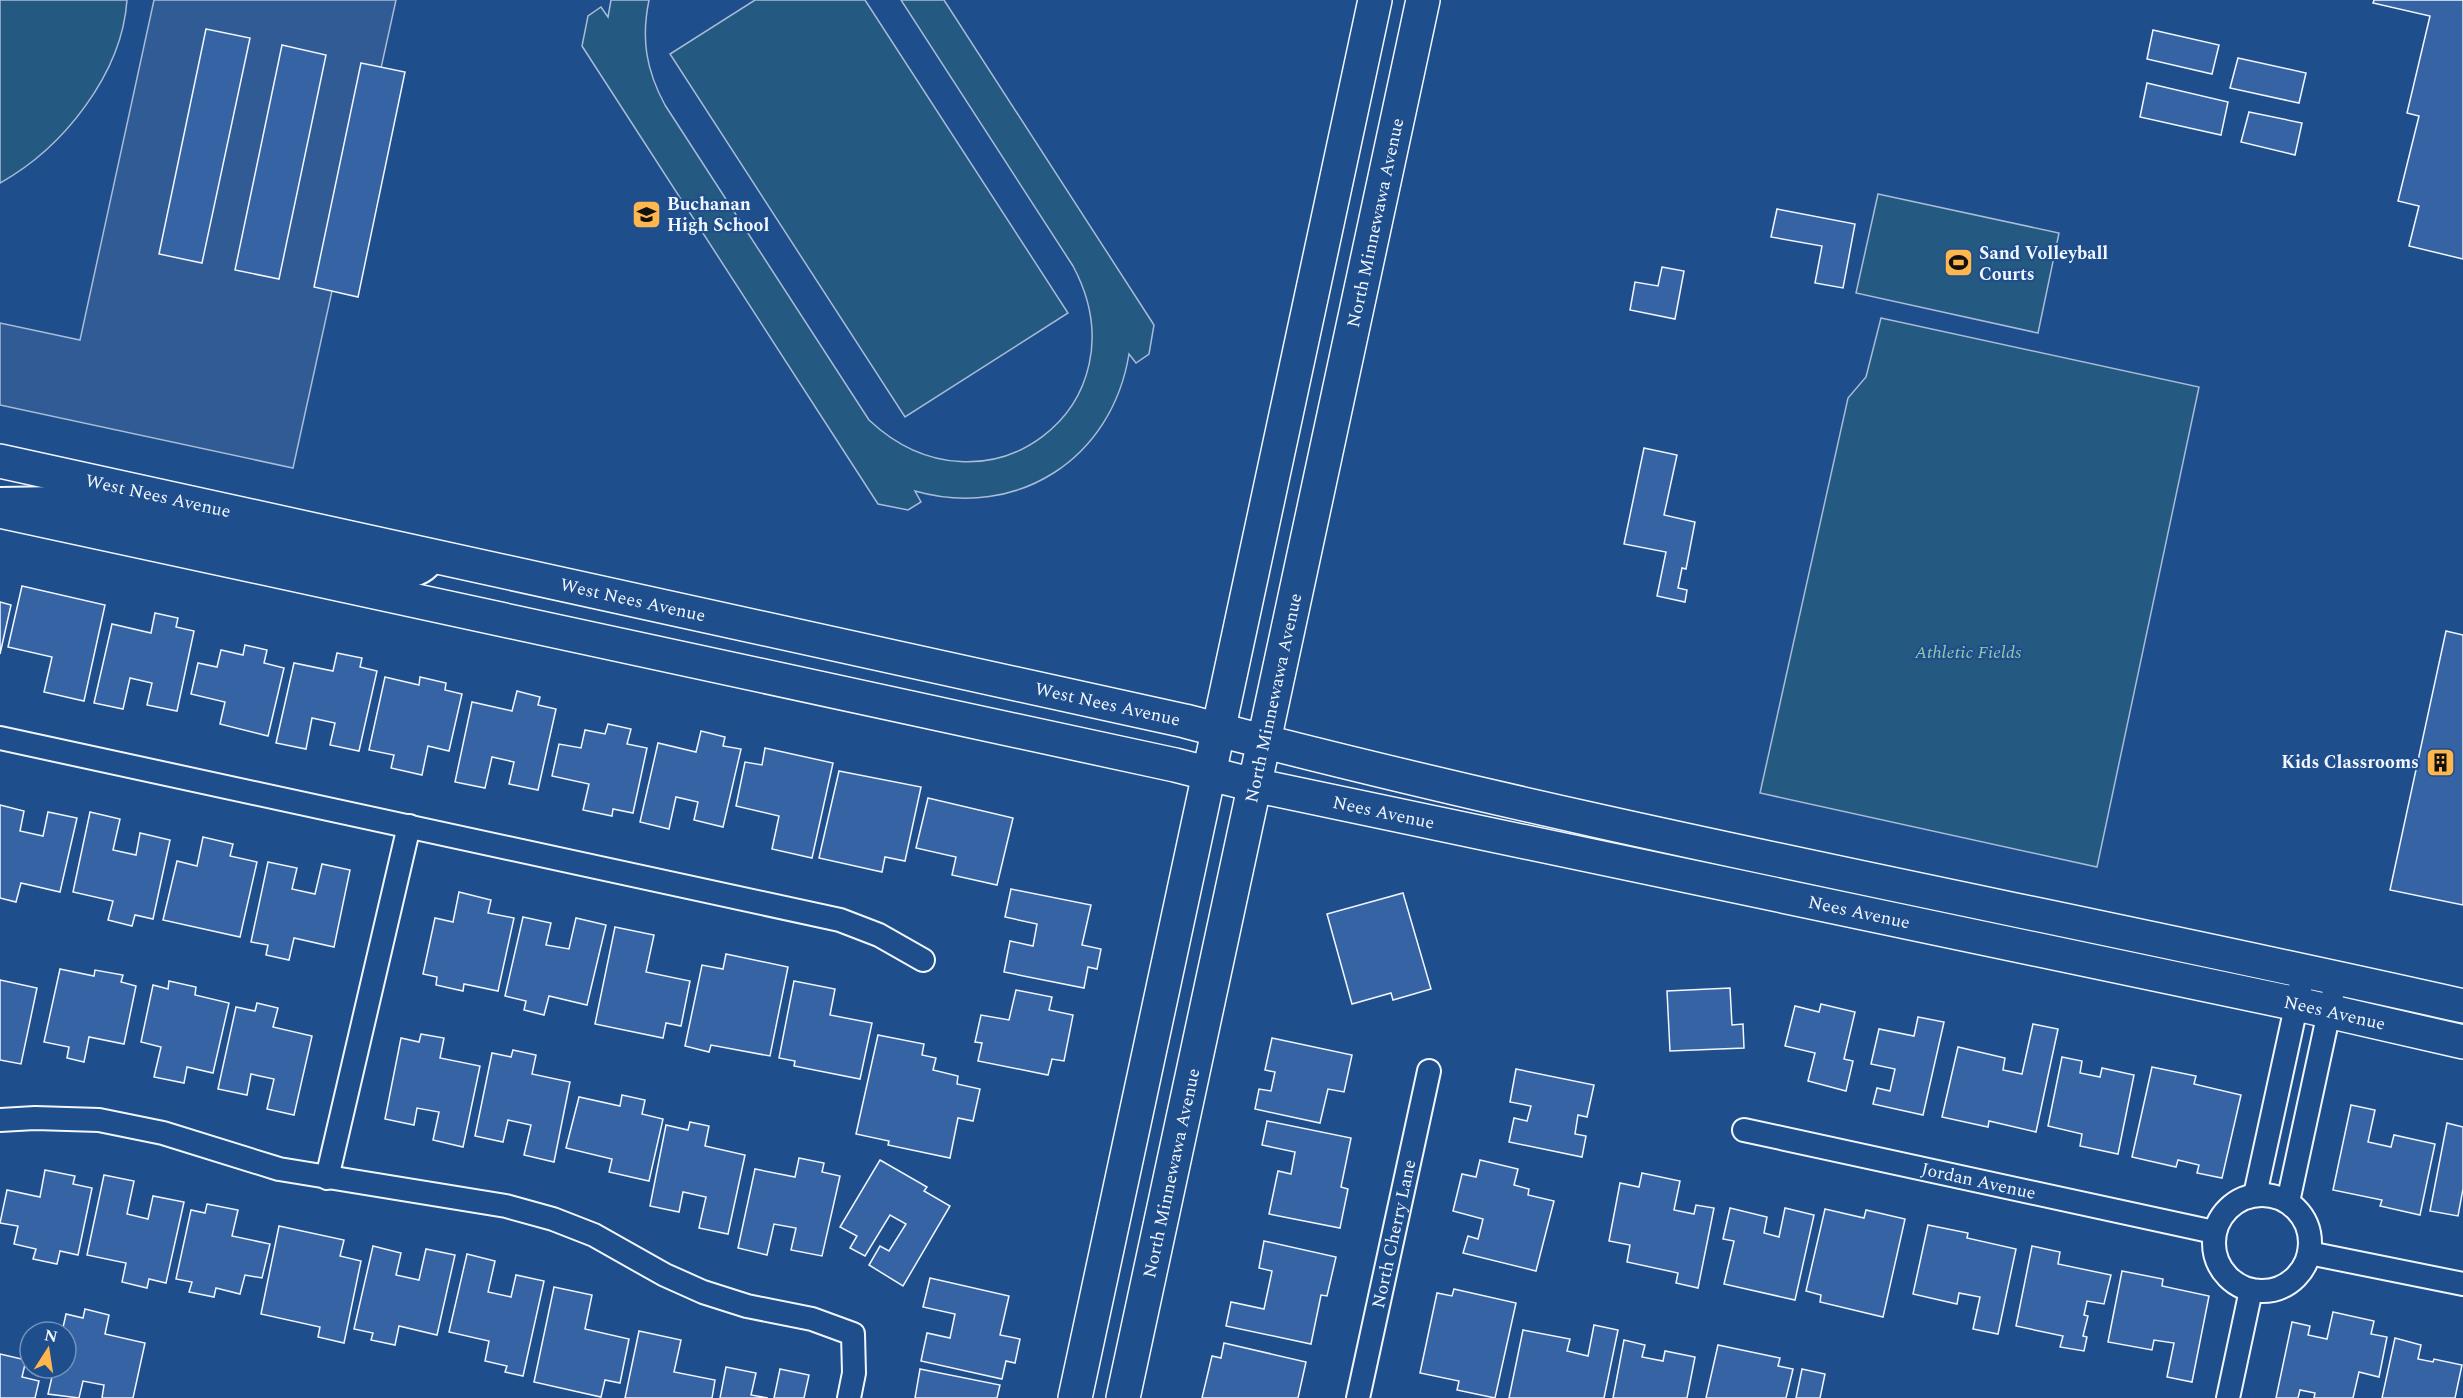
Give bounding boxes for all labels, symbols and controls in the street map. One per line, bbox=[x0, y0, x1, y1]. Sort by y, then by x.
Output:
street label: North Minnewawa Avenue bbox=[1340, 115, 1411, 330]
place label: Buchanan High School bbox=[667, 191, 769, 239]
school or university icon: Buchanan High School bbox=[630, 198, 662, 230]
place label: Sand Volleyball Courts bbox=[1979, 240, 2108, 288]
sports icon: Sand Volleyball Courts bbox=[1942, 247, 1974, 279]
street label: West Nees Avenue bbox=[83, 467, 233, 525]
street label: West Nees Avenue bbox=[558, 571, 708, 629]
street label: North Minnewawa Avenue bbox=[1238, 591, 1309, 805]
park label: Athletic Fields bbox=[1914, 639, 2022, 666]
street label: West Nees Avenue bbox=[1032, 675, 1183, 734]
building icon: Kids Classrooms bbox=[2424, 746, 2456, 778]
place label: Kids Classrooms bbox=[2281, 749, 2419, 776]
street label: Nees Avenue bbox=[1330, 789, 1437, 837]
street label: Nees Avenue bbox=[1806, 889, 1913, 936]
street label: Nees Avenue bbox=[2281, 989, 2388, 1038]
street label: North Minnewawa Avenue bbox=[1136, 1066, 1207, 1281]
street label: Jordan Avenue bbox=[1918, 1156, 2038, 1207]
street label: North Cherry Lane bbox=[1365, 1157, 1423, 1311]
north arrow bbox=[18, 1320, 78, 1380]
text: N bbox=[42, 1323, 60, 1349]

